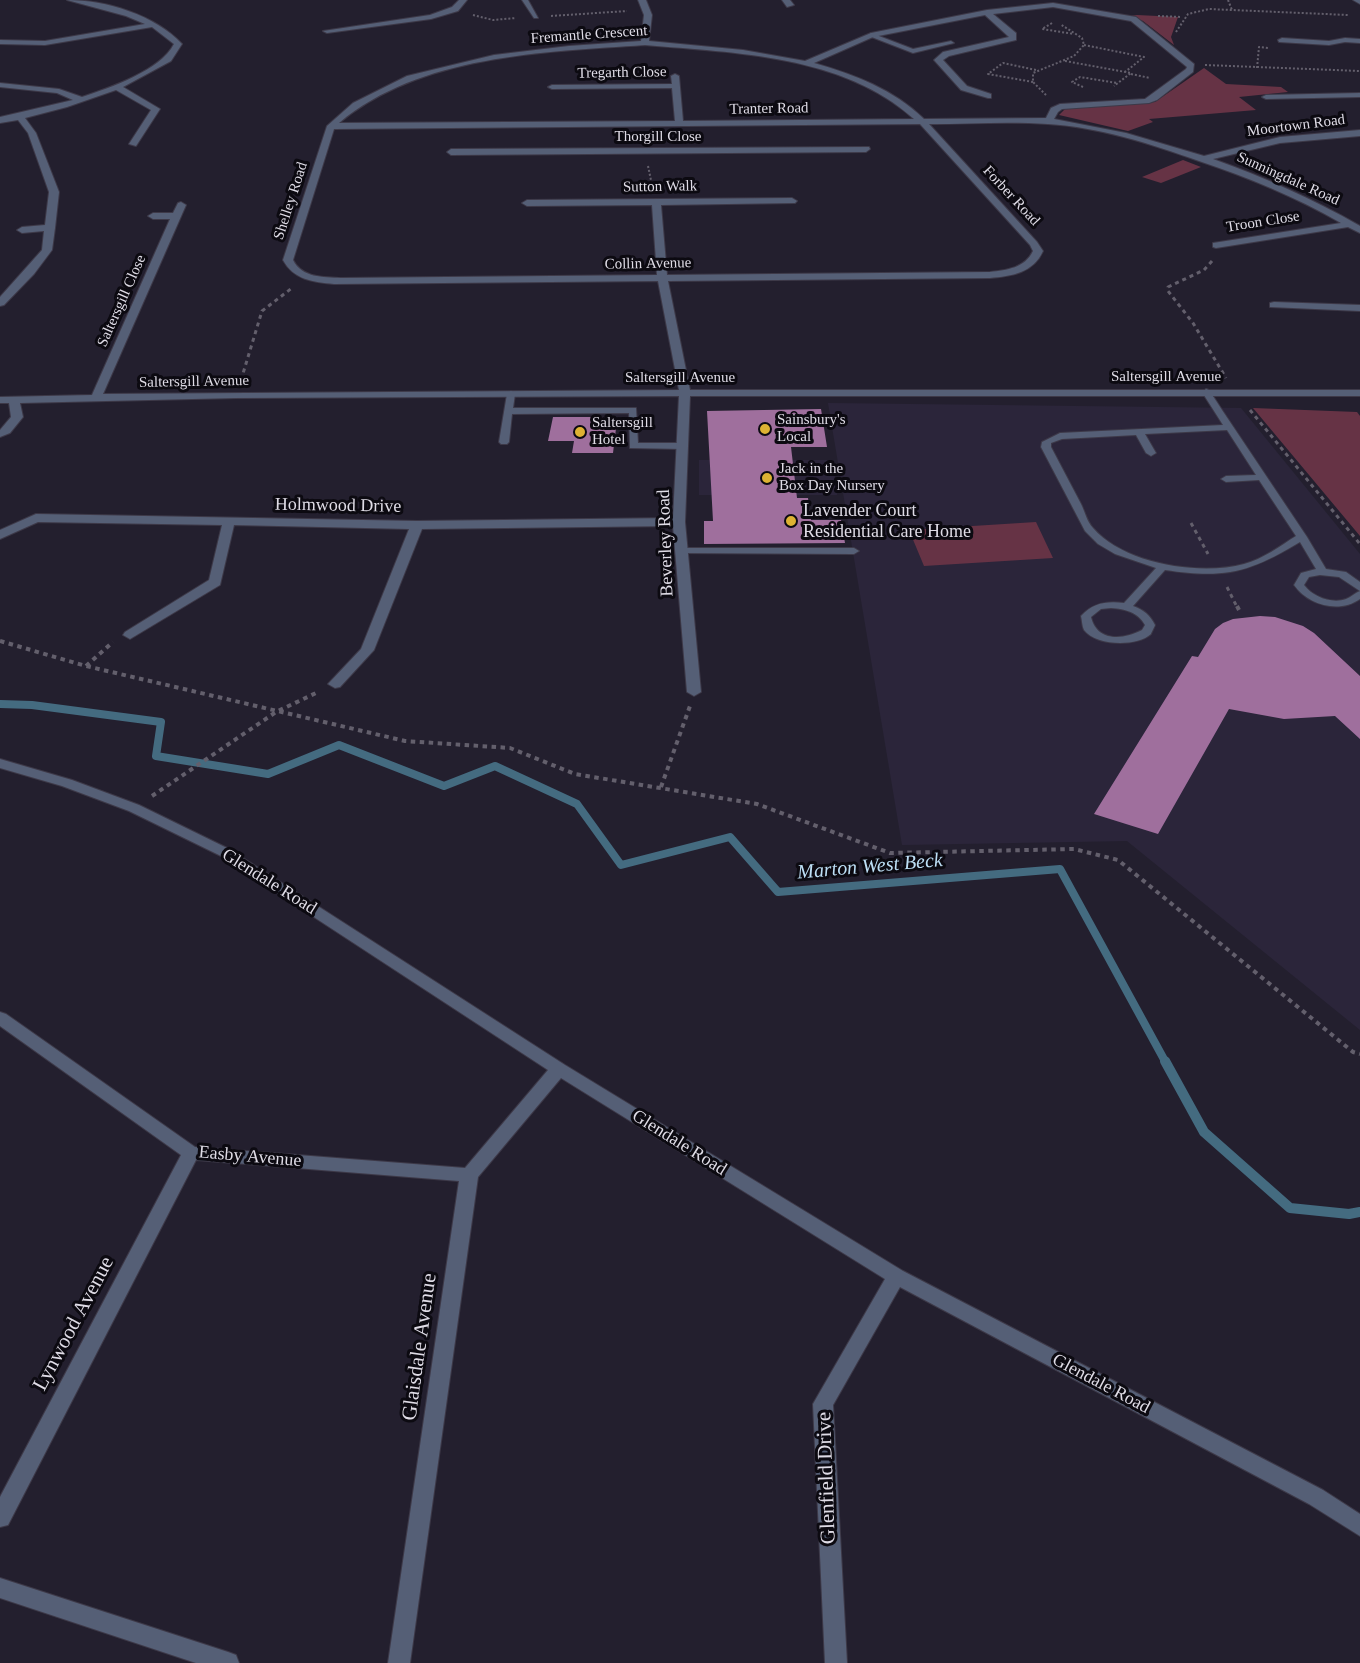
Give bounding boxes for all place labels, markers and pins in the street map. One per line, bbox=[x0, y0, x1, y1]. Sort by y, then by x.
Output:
place label: Sainsbury's Local bbox=[777, 411, 846, 446]
place label: Saltersgill Hotel bbox=[592, 414, 653, 449]
marker: Sainsbury's Local bbox=[758, 422, 772, 436]
marker: Saltersgill Hotel bbox=[573, 425, 587, 439]
place label: Jack in the Box Day Nursery bbox=[779, 460, 885, 495]
marker: Jack in the Box Day Nursery bbox=[760, 471, 774, 485]
place label: Lavender Court Residential Care Home bbox=[803, 500, 971, 542]
marker: Lavender Court Residential Care Home bbox=[784, 514, 798, 528]

